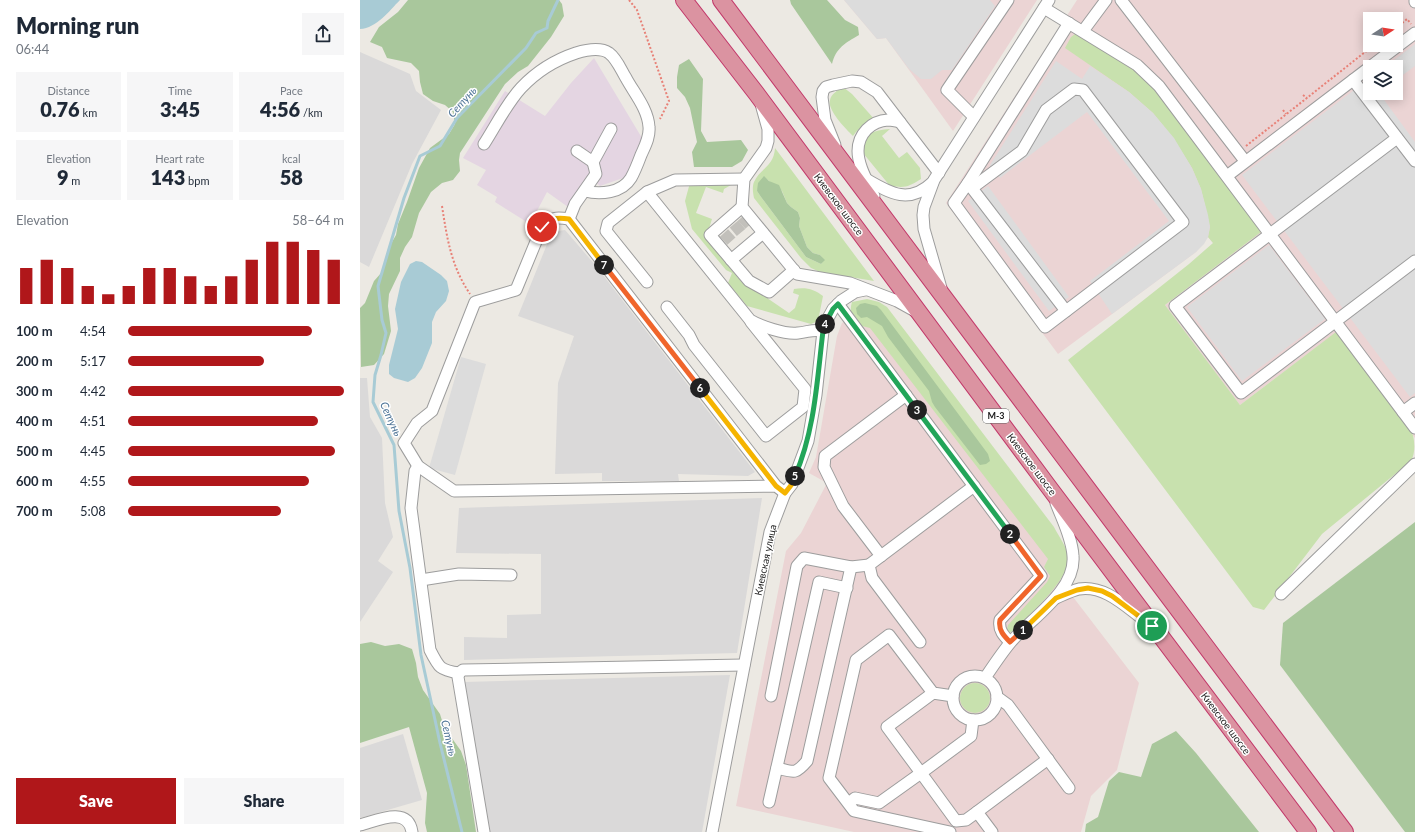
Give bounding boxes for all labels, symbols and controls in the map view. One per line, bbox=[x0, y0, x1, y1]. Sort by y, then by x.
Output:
text: Morning run bbox=[16, 12, 139, 39]
north arrow bbox=[1363, 12, 1403, 52]
map controls bbox=[1363, 12, 1403, 100]
button: share bbox=[302, 13, 344, 55]
text: 06:44 bbox=[16, 41, 49, 57]
button: layers bbox=[1363, 60, 1403, 100]
text: Distance bbox=[48, 84, 90, 97]
text: Time bbox=[168, 84, 192, 97]
text: Pace bbox=[280, 84, 303, 97]
water label: Сетунь bbox=[445, 84, 479, 120]
text: 0.76 bbox=[40, 97, 80, 121]
text: 3:45 bbox=[160, 97, 200, 121]
text: 4:56 bbox=[260, 97, 300, 121]
text: km bbox=[80, 106, 97, 119]
text: /km bbox=[300, 106, 323, 119]
text: Elevation bbox=[46, 152, 91, 165]
text: Heart rate bbox=[155, 152, 205, 165]
text: kcal bbox=[282, 152, 301, 165]
text: 9 bbox=[57, 165, 69, 189]
text: 143 bbox=[150, 165, 185, 189]
text: 58 bbox=[280, 165, 303, 189]
street label: Киевское шоссе bbox=[812, 171, 866, 237]
text: m bbox=[69, 174, 80, 187]
text: bpm bbox=[185, 174, 210, 187]
pin bbox=[525, 210, 559, 244]
text: Elevation bbox=[16, 212, 69, 228]
text: 58–64 m bbox=[292, 212, 344, 228]
icon: check bbox=[531, 216, 553, 238]
pin: 7 bbox=[594, 255, 614, 275]
text: 7 bbox=[601, 258, 607, 271]
pin: 4 bbox=[815, 314, 835, 334]
text: 4 bbox=[822, 317, 828, 330]
text: 100 m bbox=[16, 323, 53, 339]
text: 4:54 bbox=[80, 323, 106, 339]
text: 200 m bbox=[16, 353, 53, 369]
text: 5:17 bbox=[80, 353, 106, 369]
pin: 6 bbox=[690, 378, 710, 398]
text: 6 bbox=[697, 381, 703, 394]
text: 300 m bbox=[16, 383, 53, 399]
text: 4:42 bbox=[80, 383, 106, 399]
water label: Сетунь bbox=[378, 399, 405, 438]
pin: 3 bbox=[907, 400, 927, 420]
text: 3 bbox=[914, 403, 920, 416]
road number: М-3 bbox=[983, 409, 1009, 423]
text: 400 m bbox=[16, 413, 53, 429]
text: 4:51 bbox=[80, 413, 106, 429]
street label: Киевское шоссе bbox=[1005, 431, 1059, 497]
text: 500 m bbox=[16, 443, 53, 459]
text: 4:45 bbox=[80, 443, 106, 459]
pin: 5 bbox=[785, 466, 805, 486]
text: 5 bbox=[792, 469, 798, 482]
text: 600 m bbox=[16, 473, 53, 489]
text: 4:55 bbox=[80, 473, 106, 489]
text: 700 m bbox=[16, 503, 53, 519]
text: 5:08 bbox=[80, 503, 106, 519]
street label: Киевская улица bbox=[752, 523, 778, 597]
pin: 2 bbox=[1000, 524, 1020, 544]
text: 2 bbox=[1007, 527, 1013, 540]
pin bbox=[1135, 609, 1169, 643]
icon: arrive bbox=[1141, 615, 1163, 637]
pin: 1 bbox=[1013, 620, 1033, 640]
text: 1 bbox=[1020, 623, 1026, 636]
street label: Киевское шоссе bbox=[1199, 690, 1253, 756]
water label: Сетунь bbox=[439, 719, 460, 757]
button: Save bbox=[16, 778, 176, 824]
button: Share bbox=[184, 778, 344, 824]

